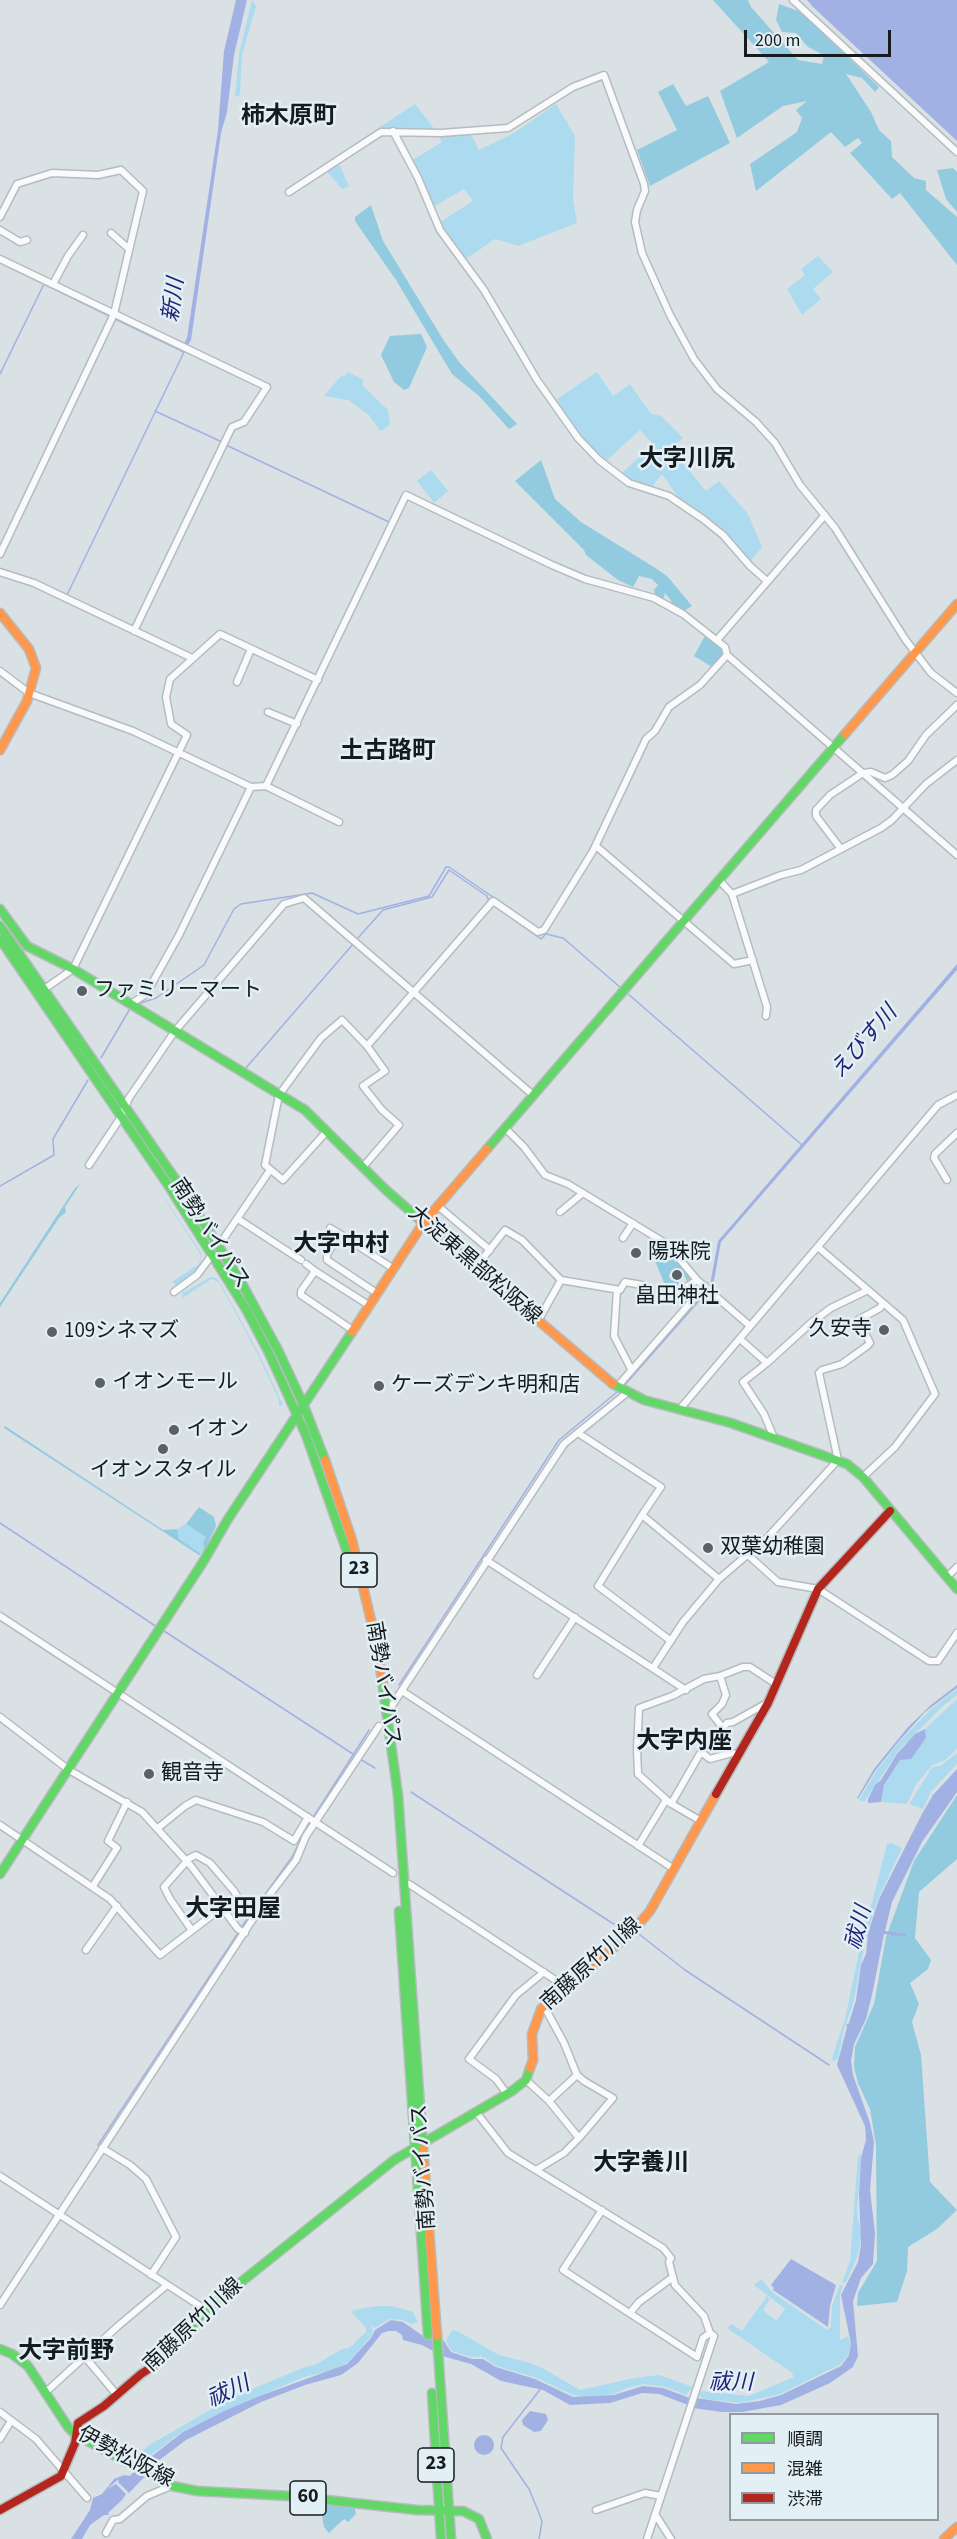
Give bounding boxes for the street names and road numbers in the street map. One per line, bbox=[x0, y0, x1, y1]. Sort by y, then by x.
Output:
street label: 南勢バイパス bbox=[164, 1174, 254, 1294]
street label: 大淀東黒部松阪線 bbox=[402, 1201, 546, 1331]
road number: 23 bbox=[341, 1553, 377, 1587]
street label: 南勢バイパス bbox=[360, 1620, 404, 1748]
street label: 南藤原竹川線 bbox=[537, 1913, 647, 2017]
street label: 南勢バイパス bbox=[408, 2103, 442, 2231]
street label: 南藤原竹川線 bbox=[139, 2274, 249, 2378]
street label: 伊勢松阪線 bbox=[73, 2422, 177, 2494]
road number: 23 bbox=[418, 2448, 454, 2482]
road number: 60 bbox=[290, 2481, 326, 2515]

